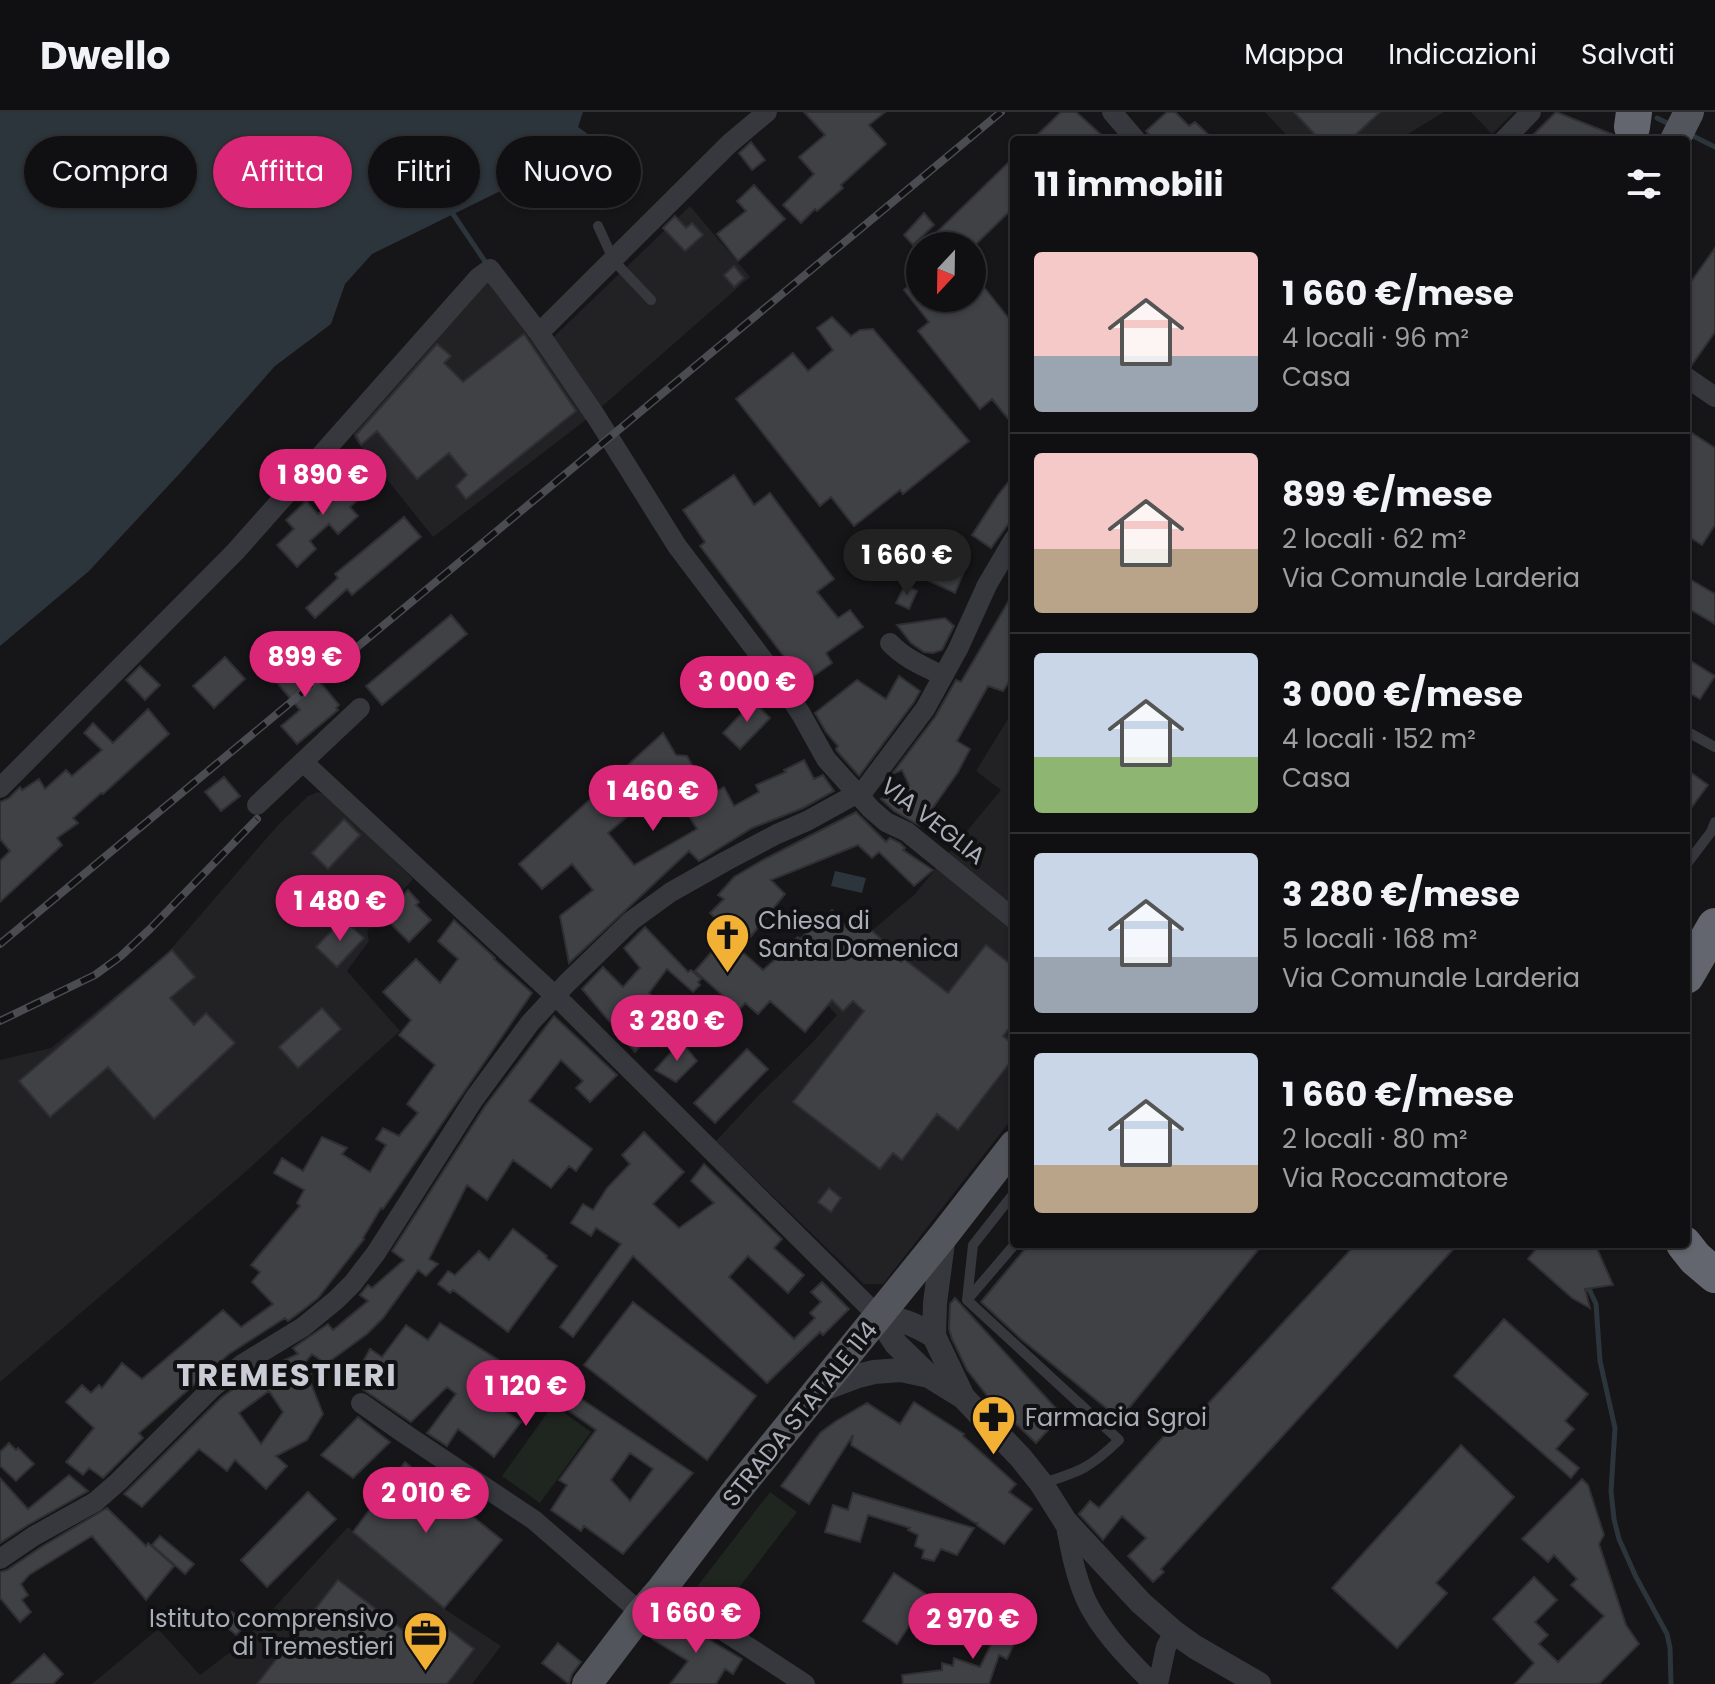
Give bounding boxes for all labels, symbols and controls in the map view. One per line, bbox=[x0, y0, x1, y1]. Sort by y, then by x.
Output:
text: Dwello bbox=[40, 29, 171, 82]
text: Mappa bbox=[1244, 35, 1344, 74]
text: Indicazioni bbox=[1388, 35, 1537, 74]
text: Salvati bbox=[1581, 35, 1675, 74]
chip: Compra bbox=[24, 136, 197, 208]
chip: Affitta bbox=[213, 136, 352, 208]
chip: Filtri bbox=[368, 136, 480, 208]
chip: Nuovo bbox=[496, 136, 641, 208]
text: 11 immobili bbox=[1034, 160, 1224, 208]
icon: filters bbox=[1622, 162, 1666, 206]
north arrow bbox=[906, 232, 986, 312]
map controls bbox=[906, 232, 986, 312]
text: 1 660 €/mese bbox=[1282, 269, 1514, 317]
icon: home bbox=[1098, 284, 1194, 380]
text: 4 locali · 96 m² bbox=[1282, 320, 1469, 356]
text: Casa bbox=[1282, 359, 1351, 395]
pin: 1 890 € bbox=[249, 449, 397, 517]
text: 1 890 € bbox=[277, 457, 369, 493]
text: 899 €/mese bbox=[1282, 470, 1492, 518]
icon: home bbox=[1098, 485, 1194, 581]
text: 2 locali · 62 m² bbox=[1282, 521, 1466, 557]
pin: 1 660 € bbox=[833, 529, 981, 597]
text: 1 660 € bbox=[861, 537, 953, 573]
text: Via Comunale Larderia bbox=[1282, 560, 1580, 596]
pin: 899 € bbox=[249, 631, 361, 699]
text: 899 € bbox=[267, 639, 343, 675]
pin: 3 000 € bbox=[673, 656, 821, 724]
text: 3 000 € bbox=[698, 664, 796, 700]
text: 3 000 €/mese bbox=[1282, 670, 1523, 718]
icon: home bbox=[1098, 685, 1194, 781]
text: 4 locali · 152 m² bbox=[1282, 721, 1476, 757]
text: Casa bbox=[1282, 760, 1351, 796]
pin: 1 460 € bbox=[579, 765, 727, 833]
street label: VIA VEGLIA bbox=[874, 769, 992, 872]
text: 1 460 € bbox=[607, 773, 699, 809]
text: 3 280 €/mese bbox=[1282, 870, 1520, 918]
pin: 1 480 € bbox=[266, 875, 414, 943]
text: 1 480 € bbox=[294, 883, 386, 919]
icon: home bbox=[1098, 885, 1194, 981]
place label: Chiesa di Santa Domenica bbox=[758, 904, 959, 965]
church icon: Chiesa di Santa Domenica bbox=[703, 911, 751, 974]
text: 5 locali · 168 m² bbox=[1282, 921, 1477, 957]
text: Via Comunale Larderia bbox=[1282, 960, 1580, 996]
pin: 3 280 € bbox=[603, 995, 751, 1063]
text: 3 280 € bbox=[629, 1003, 725, 1039]
text: 1 660 €/mese bbox=[1282, 1070, 1514, 1118]
icon: home bbox=[1098, 1085, 1194, 1181]
text: 2 locali · 80 m² bbox=[1282, 1121, 1468, 1157]
text: Via Roccamatore bbox=[1282, 1160, 1508, 1196]
street label: STRADA STATALE 114 bbox=[715, 1314, 885, 1513]
district label: TREMESTIERI bbox=[176, 1352, 398, 1397]
pin: 1 120 € bbox=[452, 1360, 600, 1428]
text: 1 120 € bbox=[484, 1368, 568, 1404]
pharmacy icon: Farmacia Sgroi bbox=[970, 1394, 1018, 1457]
place label: Farmacia Sgroi bbox=[1025, 1401, 1207, 1434]
pin: 2 010 € bbox=[352, 1467, 500, 1535]
text: 2 010 € bbox=[381, 1475, 471, 1511]
pin: 1 660 € bbox=[622, 1587, 770, 1655]
pin: 2 970 € bbox=[899, 1593, 1047, 1661]
text: 1 660 € bbox=[650, 1595, 742, 1631]
text: 2 970 € bbox=[926, 1601, 1020, 1637]
place label: Istituto comprensivo di Tremestieri bbox=[149, 1602, 394, 1663]
office icon: Istituto comprensivo di Tremestieri bbox=[401, 1609, 449, 1672]

